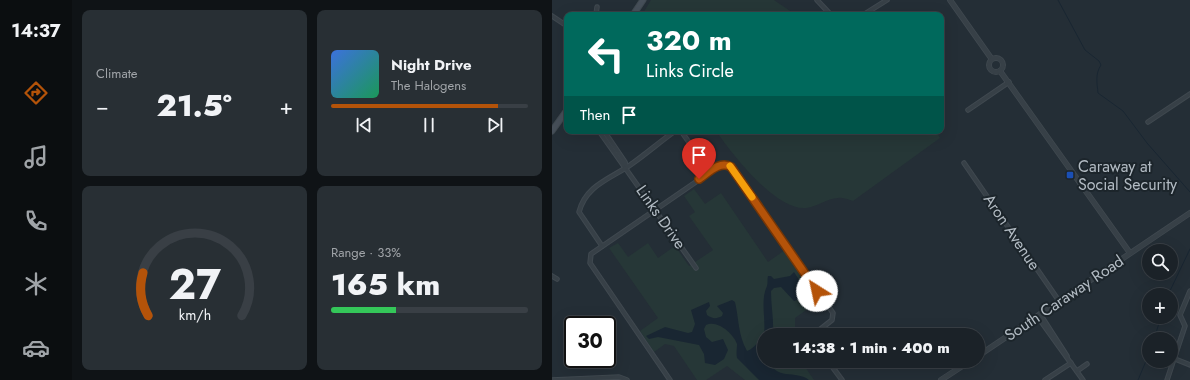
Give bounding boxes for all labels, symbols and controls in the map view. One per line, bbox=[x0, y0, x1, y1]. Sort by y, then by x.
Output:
text: 14:37 bbox=[11, 18, 61, 44]
text: 320 m bbox=[646, 20, 732, 61]
icon: left bbox=[580, 28, 632, 80]
text: Night Drive bbox=[391, 54, 472, 76]
text: Links Circle bbox=[646, 58, 734, 84]
text: Climate bbox=[96, 64, 137, 83]
text: The Halogens bbox=[391, 76, 466, 95]
icon: directions bbox=[22, 79, 50, 107]
text: 21.5° bbox=[157, 84, 232, 127]
text: − bbox=[96, 90, 109, 122]
text: + bbox=[279, 90, 293, 122]
text: Then bbox=[580, 104, 610, 126]
icon: arrive bbox=[618, 104, 640, 126]
icon: previous bbox=[353, 114, 375, 136]
icon: pause bbox=[418, 114, 440, 136]
icon: next bbox=[484, 114, 506, 136]
pin bbox=[682, 138, 716, 179]
icon: music bbox=[22, 143, 50, 171]
icon: arrive bbox=[688, 144, 710, 166]
place label: Caraway at Social Security bbox=[1078, 155, 1178, 196]
marker: Caraway at Social Security bbox=[1065, 170, 1075, 180]
street label: Links Drive bbox=[630, 180, 692, 254]
street label: Aron Avenue bbox=[978, 189, 1046, 275]
icon: phone bbox=[22, 207, 50, 235]
text: Range · 33% bbox=[331, 243, 401, 262]
map controls bbox=[1142, 244, 1178, 368]
button: search bbox=[1142, 244, 1178, 280]
street label: South Caraway Road bbox=[1000, 249, 1128, 347]
text: 27 bbox=[168, 254, 221, 315]
text: 165 km bbox=[331, 263, 440, 306]
icon: climate bbox=[22, 270, 50, 298]
position arrow bbox=[796, 270, 838, 312]
button: + bbox=[1142, 288, 1178, 324]
text: km/h bbox=[178, 305, 211, 325]
speed limit sign: 30 bbox=[564, 316, 616, 368]
button: − bbox=[1142, 332, 1178, 368]
icon: car bbox=[22, 334, 50, 362]
text: 14:38 · 1 min · 400 m bbox=[792, 337, 950, 359]

